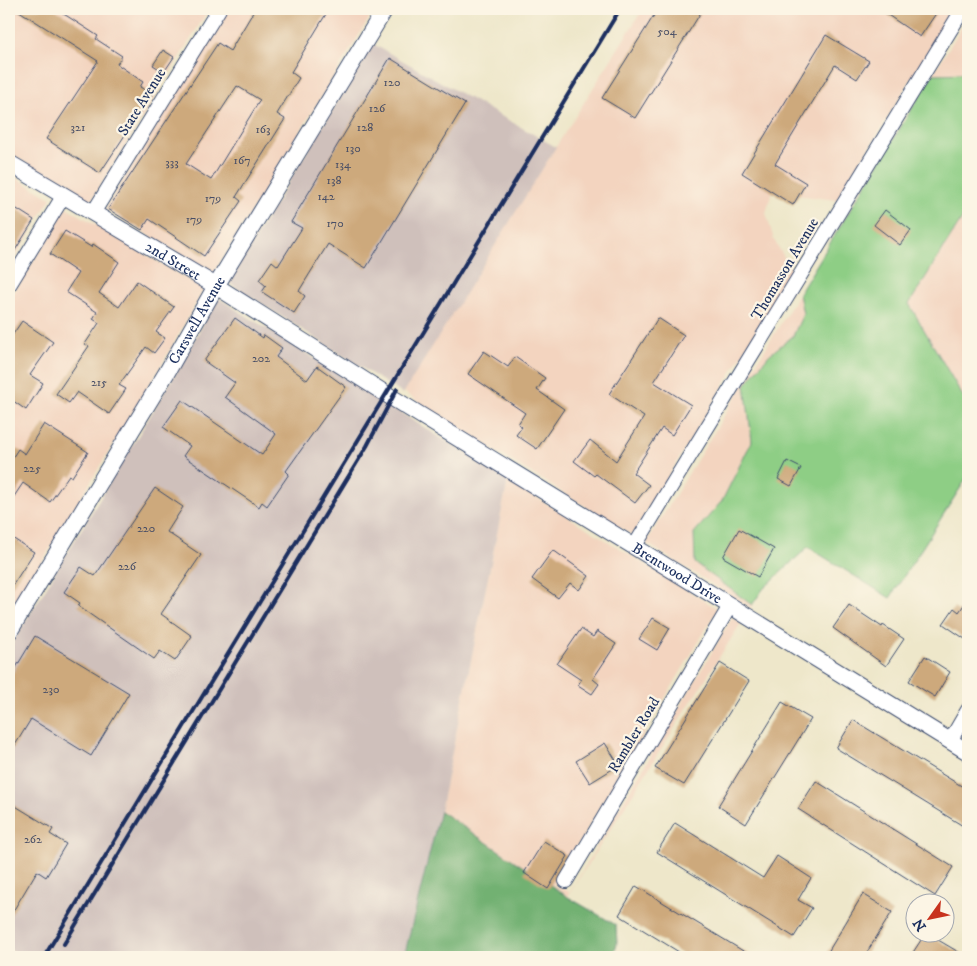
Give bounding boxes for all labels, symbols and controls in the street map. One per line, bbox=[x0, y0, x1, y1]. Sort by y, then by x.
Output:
house number: 504 bbox=[657, 24, 678, 39]
street label: State Avenue bbox=[114, 65, 170, 139]
house number: 120 bbox=[384, 75, 400, 90]
house number: 126 bbox=[369, 101, 386, 116]
house number: 321 bbox=[71, 120, 85, 135]
house number: 128 bbox=[357, 120, 373, 135]
house number: 163 bbox=[255, 122, 271, 137]
house number: 130 bbox=[345, 141, 361, 156]
house number: 167 bbox=[234, 153, 250, 168]
house number: 333 bbox=[165, 155, 179, 170]
house number: 134 bbox=[335, 157, 352, 172]
house number: 138 bbox=[327, 173, 341, 188]
house number: 142 bbox=[317, 189, 335, 204]
house number: 179 bbox=[205, 191, 221, 206]
house number: 179 bbox=[186, 212, 202, 227]
street label: Thomasson Avenue bbox=[747, 214, 823, 324]
house number: 170 bbox=[326, 216, 344, 231]
street label: 2nd Street bbox=[142, 237, 205, 285]
street label: Carswell Avenue bbox=[164, 273, 229, 367]
house number: 202 bbox=[252, 351, 270, 366]
house number: 215 bbox=[91, 375, 107, 390]
house number: 225 bbox=[23, 461, 41, 476]
house number: 220 bbox=[137, 521, 155, 536]
street label: Brentwood Drive bbox=[629, 538, 726, 608]
house number: 226 bbox=[118, 559, 137, 574]
house number: 230 bbox=[43, 682, 59, 697]
street label: Rambler Road bbox=[604, 693, 664, 776]
house number: 262 bbox=[24, 832, 42, 847]
north arrow bbox=[904, 894, 954, 944]
text: N bbox=[909, 914, 931, 934]

